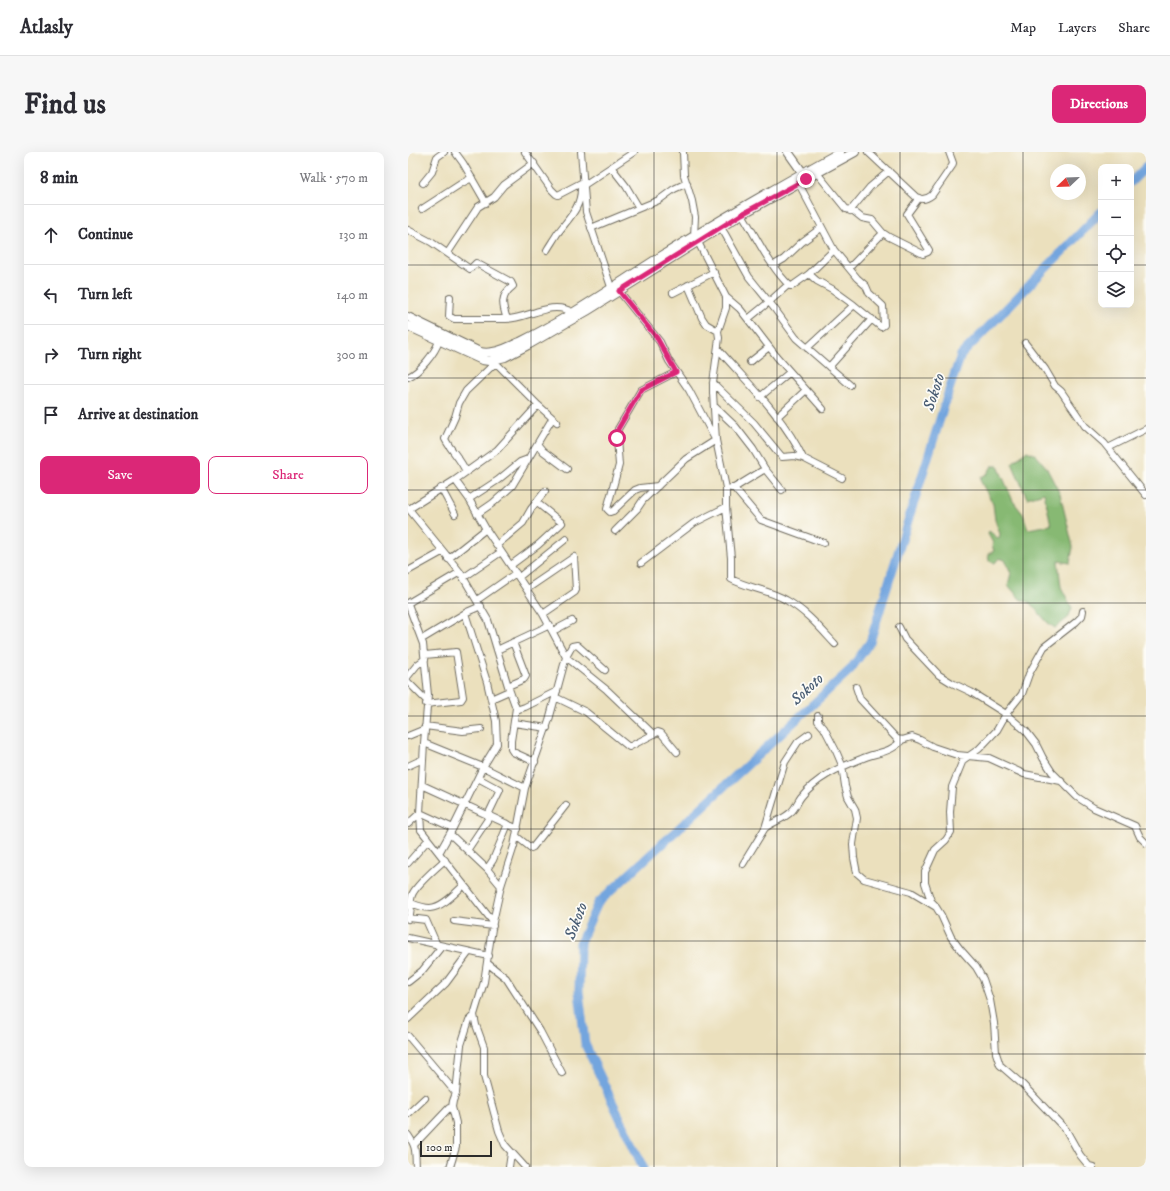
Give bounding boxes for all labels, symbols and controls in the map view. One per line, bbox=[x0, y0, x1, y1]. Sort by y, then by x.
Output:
text: Atlasly bbox=[20, 16, 73, 39]
text: Map bbox=[1010, 19, 1036, 37]
text: Layers bbox=[1058, 19, 1096, 37]
text: Share bbox=[1118, 19, 1150, 37]
button: Directions bbox=[1052, 85, 1146, 123]
text: Find us bbox=[24, 87, 106, 122]
north arrow bbox=[1050, 164, 1086, 200]
map controls bbox=[1098, 164, 1134, 308]
button: + bbox=[1098, 164, 1134, 200]
text: 8 min bbox=[40, 167, 78, 189]
text: Walk · 570 m bbox=[299, 170, 368, 186]
route end bbox=[797, 170, 815, 188]
button: − bbox=[1098, 200, 1134, 236]
icon: ahead bbox=[40, 224, 62, 246]
text: Continue bbox=[78, 225, 133, 244]
text: 130 m bbox=[339, 227, 368, 243]
button: locate bbox=[1098, 236, 1134, 272]
button: layers bbox=[1098, 272, 1134, 308]
icon: left bbox=[40, 284, 62, 306]
text: Turn left bbox=[78, 285, 132, 304]
text: 140 m bbox=[336, 287, 368, 303]
icon: right bbox=[40, 344, 62, 366]
text: Turn right bbox=[78, 345, 141, 364]
text: 300 m bbox=[337, 347, 368, 363]
water label: Sokoto bbox=[918, 371, 949, 414]
icon: arrive bbox=[40, 404, 62, 426]
text: Arrive at destination bbox=[78, 405, 198, 424]
route start bbox=[608, 429, 626, 447]
button: Save bbox=[40, 456, 200, 494]
button: Share bbox=[208, 456, 368, 494]
water label: Sokoto bbox=[786, 669, 828, 710]
water label: Sokoto bbox=[559, 900, 592, 943]
scale bar bbox=[420, 1139, 492, 1158]
text: 100 m bbox=[426, 1141, 452, 1155]

